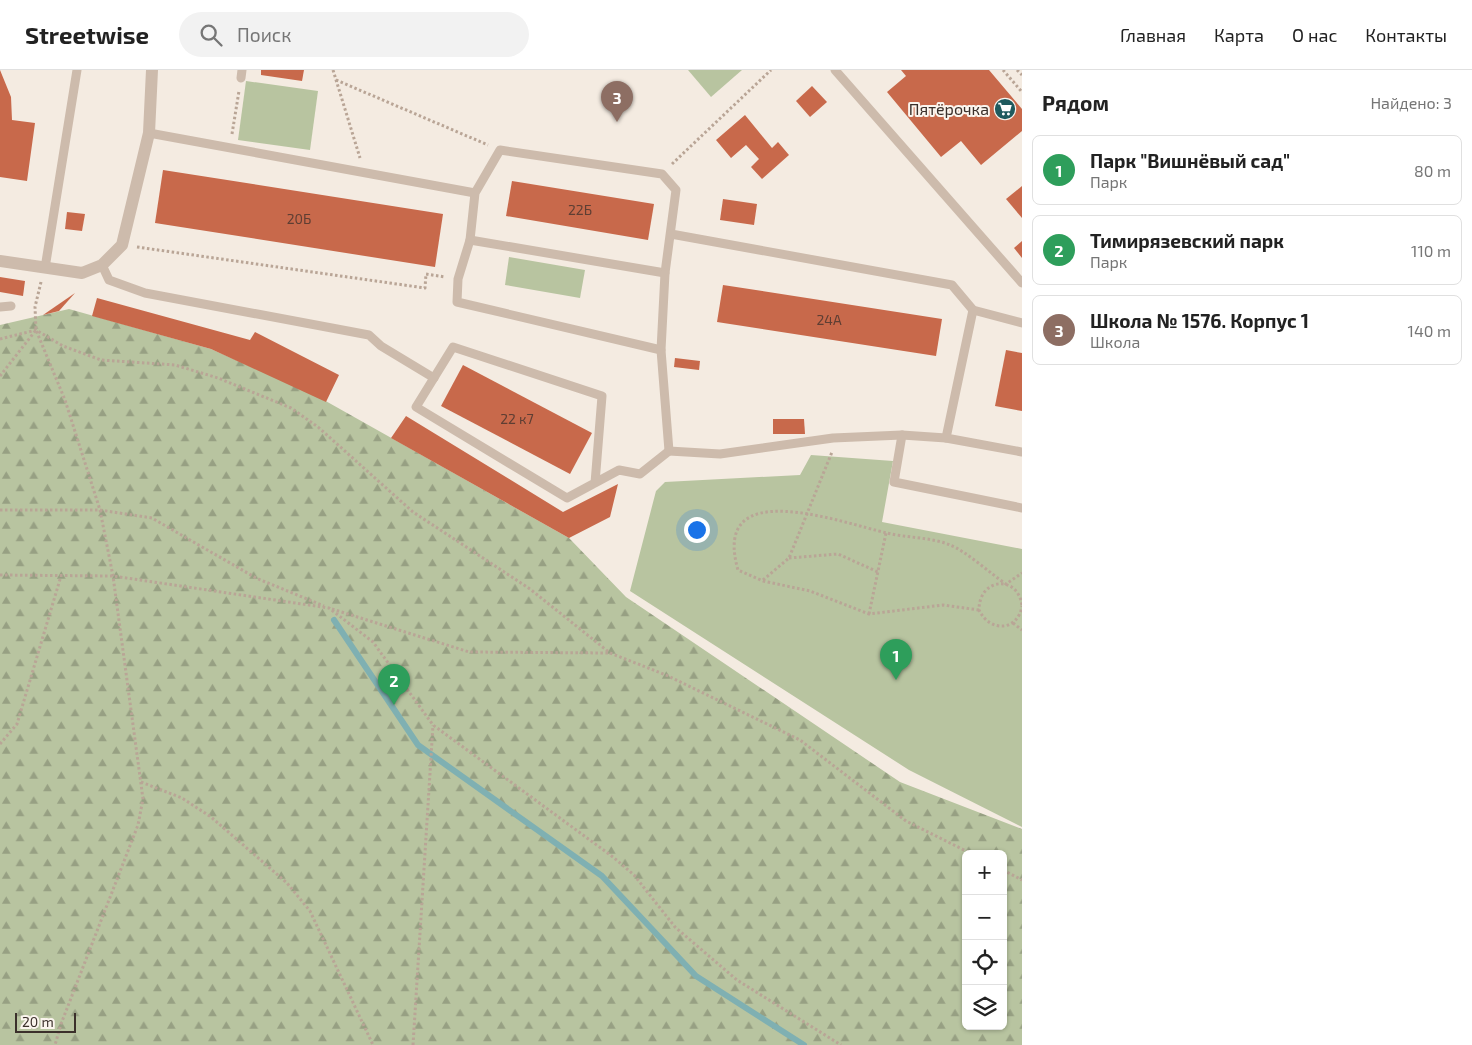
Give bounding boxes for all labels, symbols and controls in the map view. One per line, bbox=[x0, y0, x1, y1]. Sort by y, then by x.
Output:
search box bbox=[179, 12, 529, 57]
text: Streetwise bbox=[25, 20, 149, 49]
icon: search bbox=[197, 21, 225, 49]
text: Поиск bbox=[237, 23, 291, 46]
text: Главная bbox=[1120, 24, 1186, 46]
text: Карта bbox=[1214, 24, 1264, 46]
text: О нас bbox=[1292, 24, 1337, 46]
text: Контакты bbox=[1365, 24, 1447, 46]
pin: 3 bbox=[601, 81, 633, 122]
text: Рядом bbox=[1042, 90, 1109, 115]
text: Найдено: 3 bbox=[1370, 93, 1452, 112]
supermarket icon: Пятёрочка bbox=[993, 97, 1017, 121]
place label: Пятёрочка bbox=[909, 99, 989, 118]
text: Парк "Вишнёвый сад" bbox=[1090, 149, 1290, 172]
text: 1 bbox=[1056, 161, 1062, 180]
text: 80 m bbox=[1414, 161, 1451, 180]
text: Парк bbox=[1090, 172, 1127, 191]
house number: 22Б bbox=[568, 201, 592, 218]
house number: 20Б bbox=[287, 210, 311, 227]
text: Тимирязевский парк bbox=[1090, 229, 1284, 252]
text: 2 bbox=[1054, 241, 1064, 260]
text: 110 m bbox=[1411, 241, 1451, 260]
text: Парк bbox=[1090, 252, 1127, 271]
text: Школа № 1576. Корпус 1 bbox=[1090, 309, 1309, 332]
house number: 24А bbox=[816, 311, 842, 328]
text: 3 bbox=[1054, 321, 1064, 340]
text: 140 m bbox=[1408, 321, 1451, 340]
text: Школа bbox=[1090, 332, 1140, 351]
house number: 22 к7 bbox=[500, 410, 534, 427]
your location bbox=[684, 517, 710, 543]
pin: 1 bbox=[880, 639, 912, 680]
pin: 2 bbox=[378, 664, 410, 705]
map controls bbox=[962, 850, 1007, 1030]
button: + bbox=[962, 850, 1007, 895]
button: − bbox=[962, 895, 1007, 940]
button: locate bbox=[962, 940, 1007, 985]
button: layers bbox=[962, 985, 1007, 1030]
scale bar bbox=[15, 1010, 76, 1033]
text: 20 m bbox=[22, 1013, 54, 1030]

